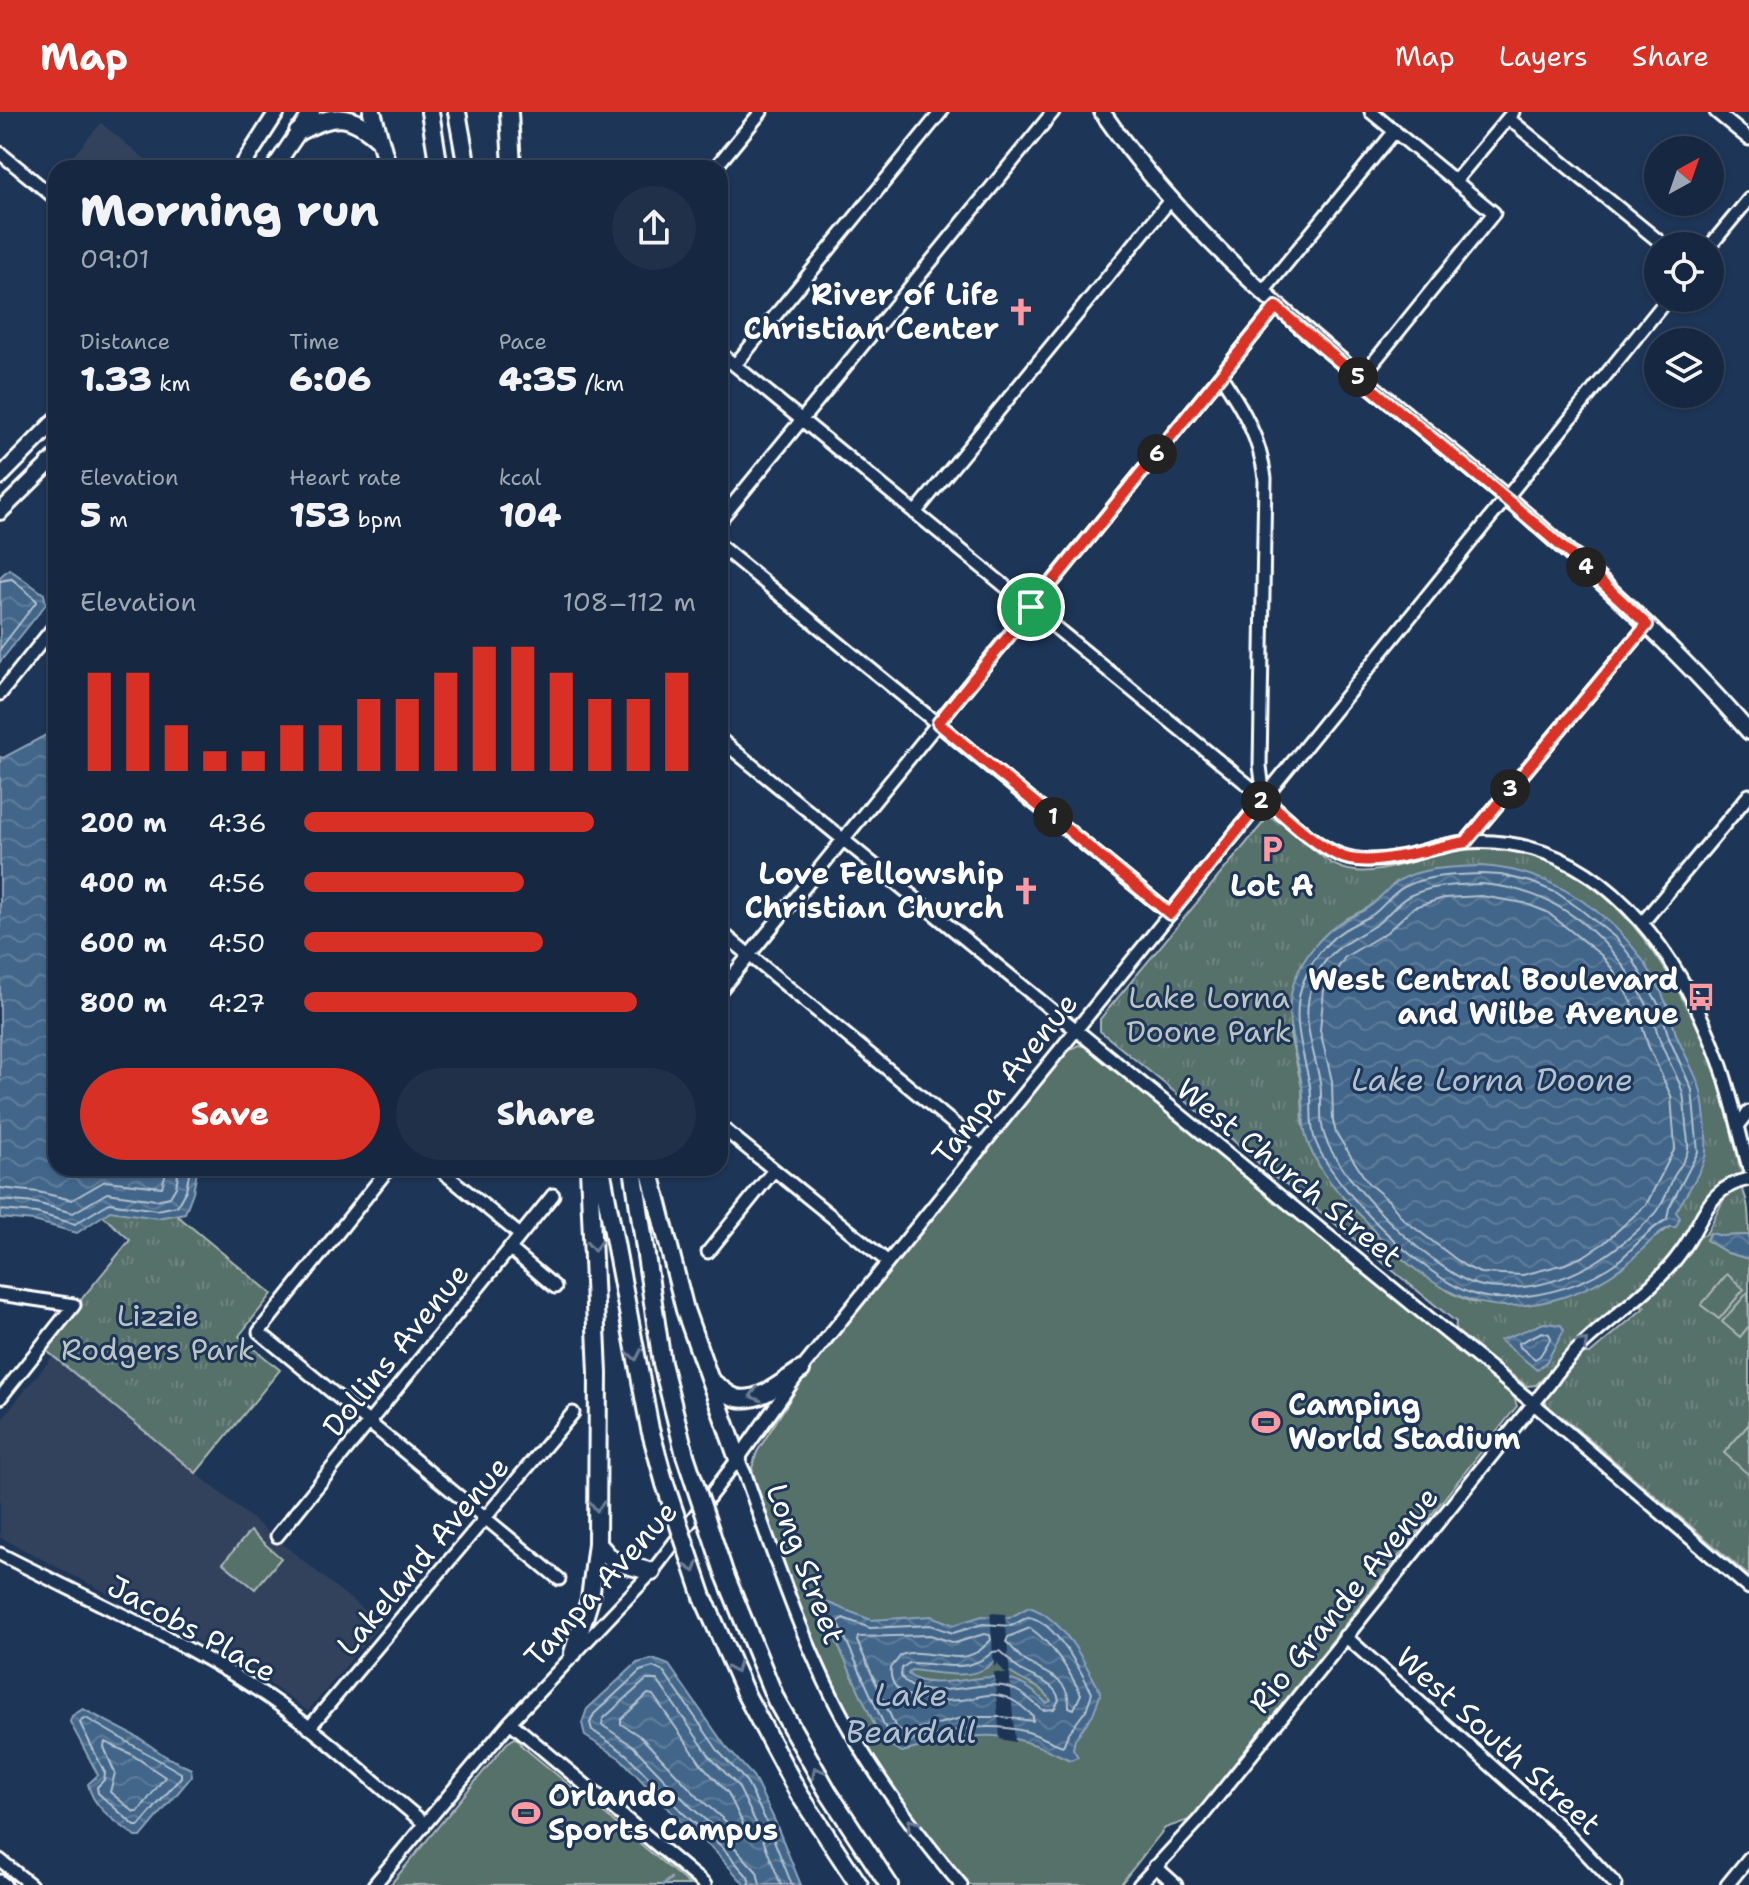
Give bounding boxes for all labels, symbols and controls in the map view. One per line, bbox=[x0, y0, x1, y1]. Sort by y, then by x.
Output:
text: Map bbox=[40, 31, 128, 82]
text: Map bbox=[1395, 37, 1455, 75]
text: Layers bbox=[1499, 37, 1588, 75]
text: Share bbox=[1632, 37, 1709, 75]
north arrow bbox=[1644, 136, 1724, 216]
map controls bbox=[1644, 136, 1724, 408]
text: Morning run bbox=[80, 181, 379, 240]
button: share bbox=[612, 186, 696, 270]
button: locate bbox=[1644, 232, 1724, 312]
text: 09:01 bbox=[80, 241, 150, 276]
place label: River of Life Christian Center bbox=[743, 274, 999, 349]
church icon: River of Life Christian Center bbox=[1006, 297, 1036, 327]
text: Distance bbox=[80, 327, 170, 356]
text: Time bbox=[289, 327, 340, 356]
text: Pace bbox=[499, 327, 547, 356]
button: layers bbox=[1644, 328, 1724, 408]
text: 1.33 bbox=[80, 356, 152, 402]
text: 6:06 bbox=[289, 356, 371, 402]
text: 4:35 bbox=[499, 356, 577, 402]
pin: 5 bbox=[1338, 357, 1378, 397]
text: 5 bbox=[1351, 362, 1365, 391]
text: km bbox=[152, 369, 190, 398]
text: /km bbox=[577, 369, 624, 398]
pin: 6 bbox=[1137, 434, 1177, 474]
text: 6 bbox=[1149, 439, 1165, 468]
text: Elevation bbox=[80, 463, 178, 492]
text: Heart rate bbox=[289, 463, 401, 492]
text: kcal bbox=[499, 463, 541, 492]
text: 5 bbox=[80, 492, 101, 538]
text: 153 bbox=[289, 492, 350, 538]
text: 104 bbox=[499, 492, 561, 538]
text: m bbox=[101, 505, 128, 534]
text: bpm bbox=[350, 505, 402, 534]
pin: 4 bbox=[1566, 547, 1606, 587]
text: 4 bbox=[1578, 552, 1594, 581]
pin bbox=[997, 573, 1065, 641]
text: Elevation bbox=[80, 584, 196, 619]
text: 108–112 m bbox=[563, 584, 696, 619]
icon: arrive bbox=[1009, 585, 1053, 629]
pin: 3 bbox=[1490, 769, 1530, 809]
text: 3 bbox=[1502, 774, 1518, 803]
pin: 2 bbox=[1241, 781, 1281, 821]
text: 2 bbox=[1253, 786, 1269, 815]
pin: 1 bbox=[1033, 797, 1073, 837]
text: 1 bbox=[1048, 802, 1058, 831]
text: 200 m bbox=[80, 805, 167, 840]
text: 4:36 bbox=[208, 805, 267, 840]
parking icon: Lot A bbox=[1257, 834, 1287, 864]
place label: Love Fellowship Christian Church bbox=[744, 853, 1004, 928]
text: 400 m bbox=[80, 865, 167, 900]
text: 4:56 bbox=[208, 865, 265, 900]
place label: Lot A bbox=[1230, 865, 1314, 906]
church icon: Love Fellowship Christian Church bbox=[1011, 876, 1041, 906]
text: 600 m bbox=[80, 925, 167, 960]
text: 4:50 bbox=[208, 925, 266, 960]
place label: West Central Boulevard and Wilbe Avenue bbox=[1308, 959, 1679, 1034]
park label: Lake Lorna Doone Park bbox=[1126, 977, 1292, 1052]
bus stop icon: West Central Boulevard and Wilbe Avenue bbox=[1686, 982, 1716, 1012]
street label: Tampa Avenue bbox=[922, 984, 1087, 1174]
text: 800 m bbox=[80, 985, 167, 1020]
text: 4:27 bbox=[208, 985, 266, 1020]
water label: Lake Lorna Doone bbox=[1351, 1058, 1633, 1101]
button: Save bbox=[80, 1068, 380, 1160]
button: Share bbox=[396, 1068, 696, 1160]
street label: West Church Street bbox=[1168, 1069, 1411, 1276]
one-way arrow bbox=[585, 1240, 602, 1253]
street label: Dollins Avenue bbox=[313, 1254, 478, 1445]
park label: Lizzie Rodgers Park bbox=[61, 1295, 255, 1370]
one-way arrow bbox=[1574, 1338, 1588, 1353]
one-way arrow bbox=[626, 1348, 643, 1362]
place label: Camping World Stadium bbox=[1288, 1384, 1520, 1459]
one-way arrow bbox=[749, 1385, 762, 1402]
sports icon: Camping World Stadium bbox=[1251, 1407, 1281, 1437]
street label: Lakeland Avenue bbox=[327, 1447, 518, 1664]
street label: Long Street bbox=[756, 1478, 855, 1650]
street label: Rio Grande Avenue bbox=[1239, 1478, 1448, 1722]
street label: Tampa Avenue bbox=[515, 1492, 686, 1676]
one-way arrow bbox=[588, 1500, 606, 1513]
one-way arrow bbox=[684, 1560, 700, 1574]
street label: Jacobs Place bbox=[100, 1565, 284, 1692]
street label: West South Street bbox=[1387, 1637, 1610, 1844]
one-way arrow bbox=[725, 1660, 741, 1675]
water label: Lake Beardall bbox=[845, 1673, 977, 1753]
one-way arrow bbox=[811, 1766, 826, 1781]
place label: Orlando Sports Campus bbox=[548, 1775, 778, 1850]
sports icon: Orlando Sports Campus bbox=[511, 1798, 541, 1828]
one-way arrow bbox=[907, 1819, 922, 1833]

